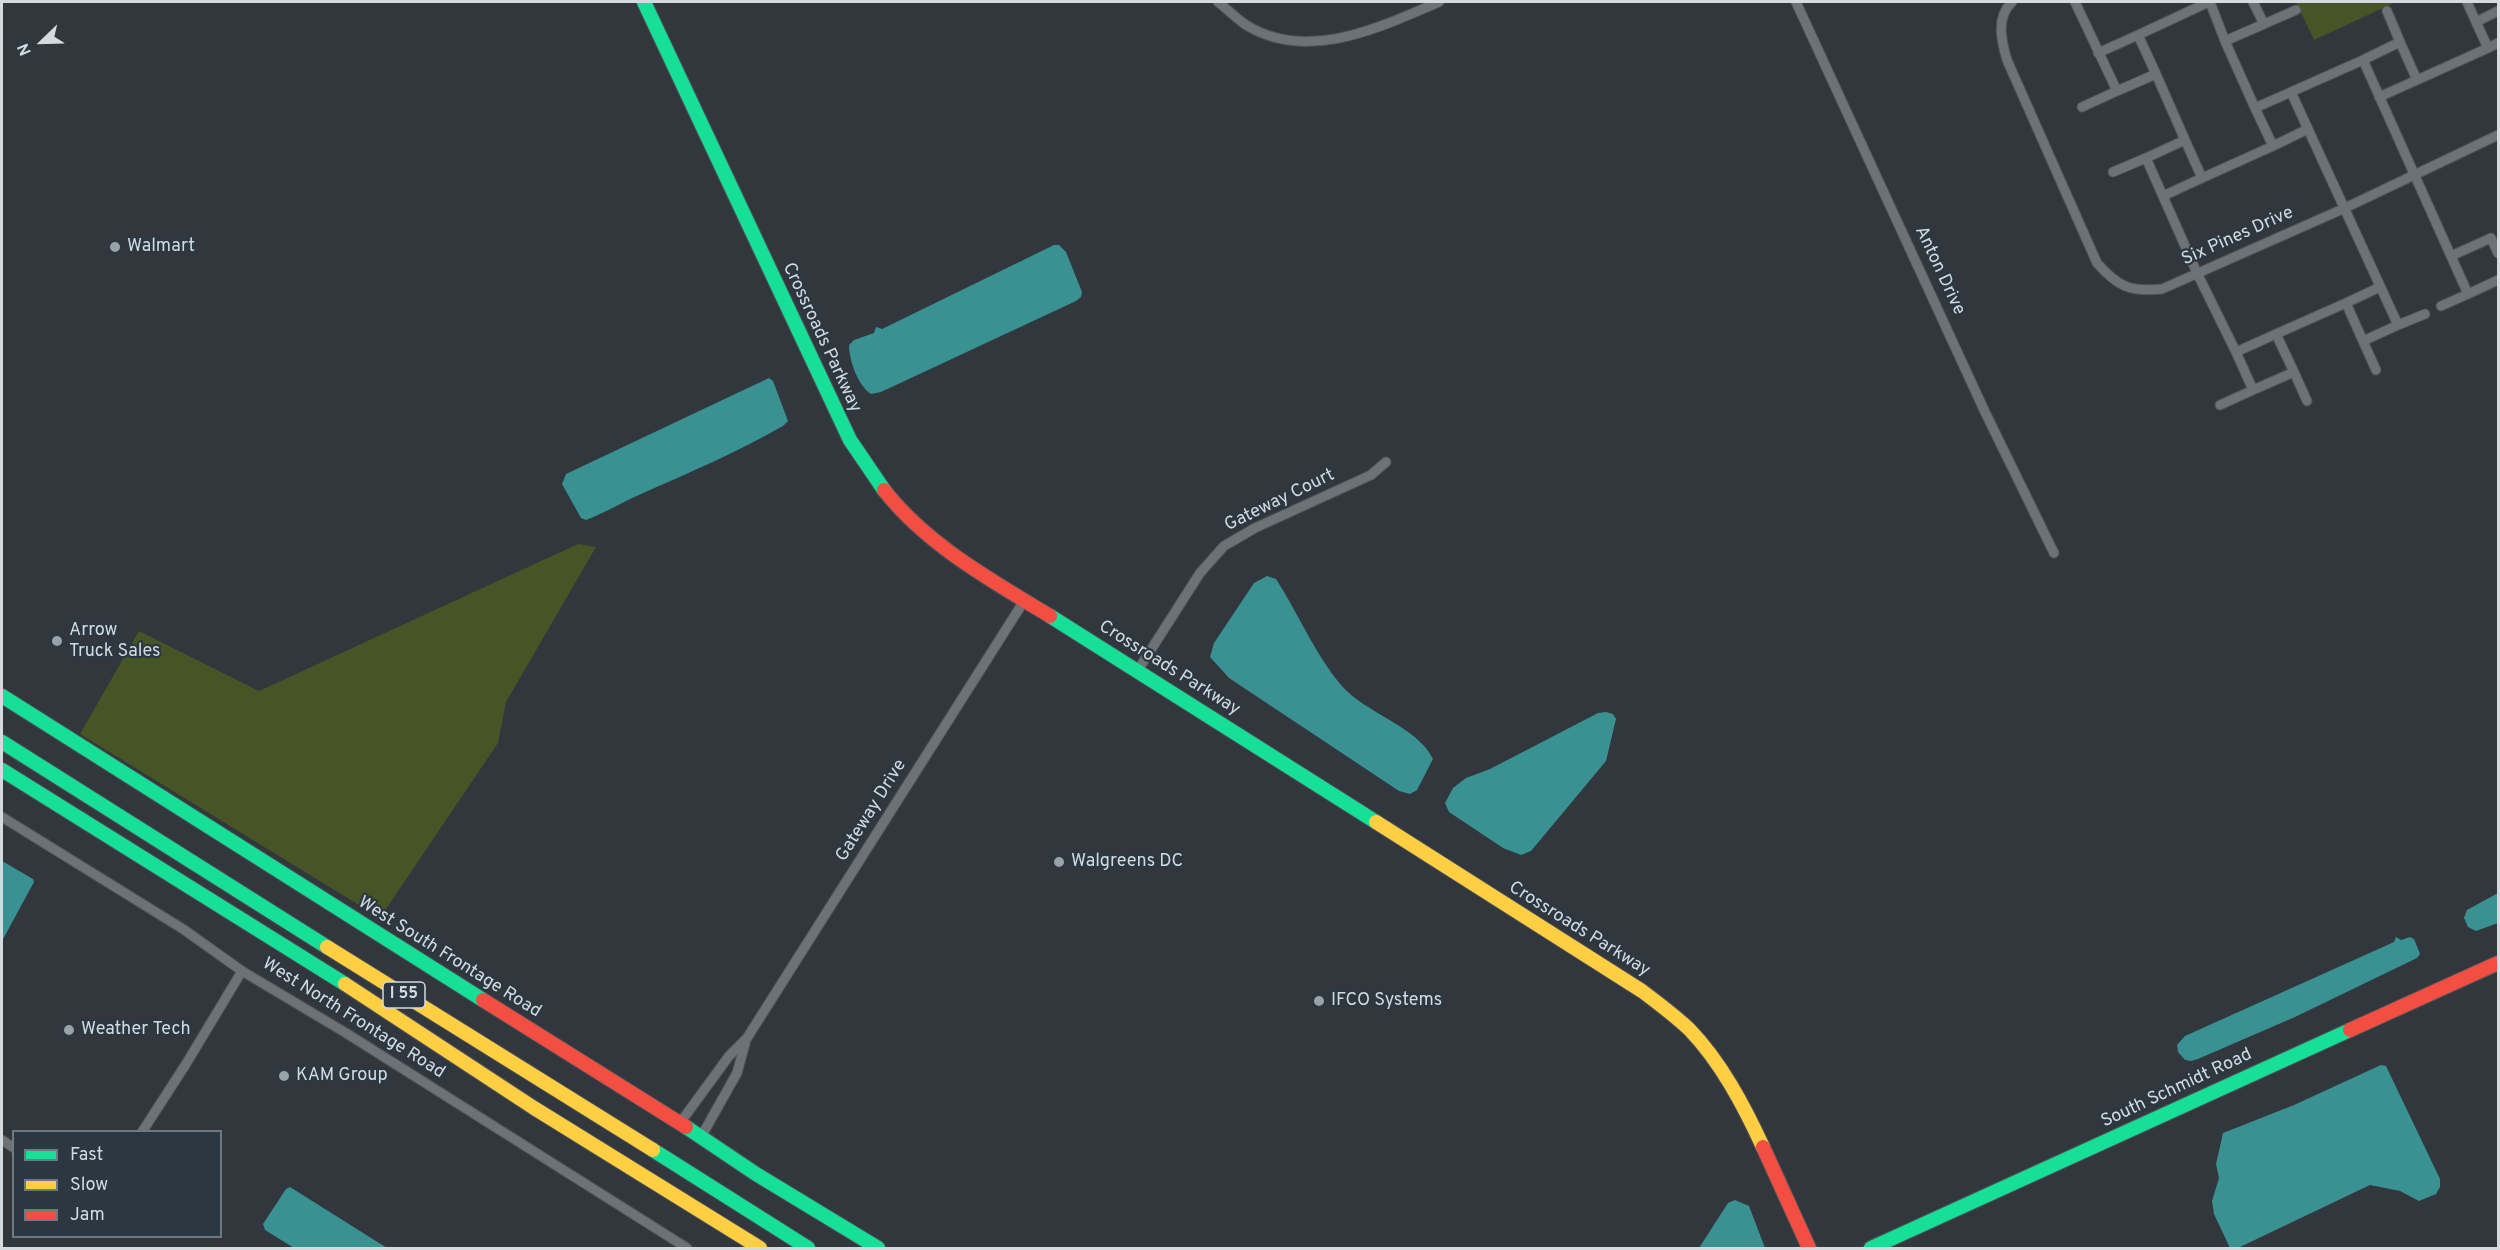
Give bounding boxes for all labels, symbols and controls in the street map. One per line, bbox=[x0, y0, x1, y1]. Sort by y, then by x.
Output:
north arrow bbox=[12, 12, 72, 72]
text: N bbox=[14, 40, 37, 58]
street label: Six Pines Drive bbox=[2179, 203, 2297, 271]
street label: Anton Drive bbox=[1909, 223, 1969, 319]
place label: Walmart bbox=[127, 236, 195, 258]
marker: Walmart bbox=[108, 240, 122, 254]
street label: Crossroads Parkway bbox=[777, 260, 865, 416]
street label: Gateway Court bbox=[1221, 465, 1339, 537]
street label: Crossroads Parkway bbox=[1094, 617, 1244, 721]
place label: Arrow Truck Sales bbox=[69, 620, 160, 662]
marker: Arrow Truck Sales bbox=[50, 634, 64, 648]
street label: Gateway Drive bbox=[832, 756, 912, 866]
place label: Walgreens DC bbox=[1071, 851, 1183, 873]
marker: Walgreens DC bbox=[1052, 855, 1066, 869]
street label: Crossroads Parkway bbox=[1504, 878, 1654, 982]
street label: West South Frontage Road bbox=[353, 893, 545, 1023]
street label: West North Frontage Road bbox=[258, 954, 448, 1084]
road number: I 55 bbox=[383, 982, 425, 1008]
place label: IFCO Systems bbox=[1331, 990, 1442, 1012]
marker: IFCO Systems bbox=[1312, 994, 1326, 1008]
place label: Weather Tech bbox=[81, 1019, 191, 1041]
marker: Weather Tech bbox=[62, 1023, 76, 1037]
street label: South Schmidt Road bbox=[2098, 1045, 2256, 1133]
place label: KAM Group bbox=[296, 1065, 388, 1087]
marker: KAM Group bbox=[277, 1069, 291, 1083]
legend bbox=[12, 1130, 222, 1238]
text: Fast bbox=[70, 1144, 103, 1167]
text: Slow bbox=[70, 1174, 108, 1197]
text: Jam bbox=[70, 1204, 105, 1227]

